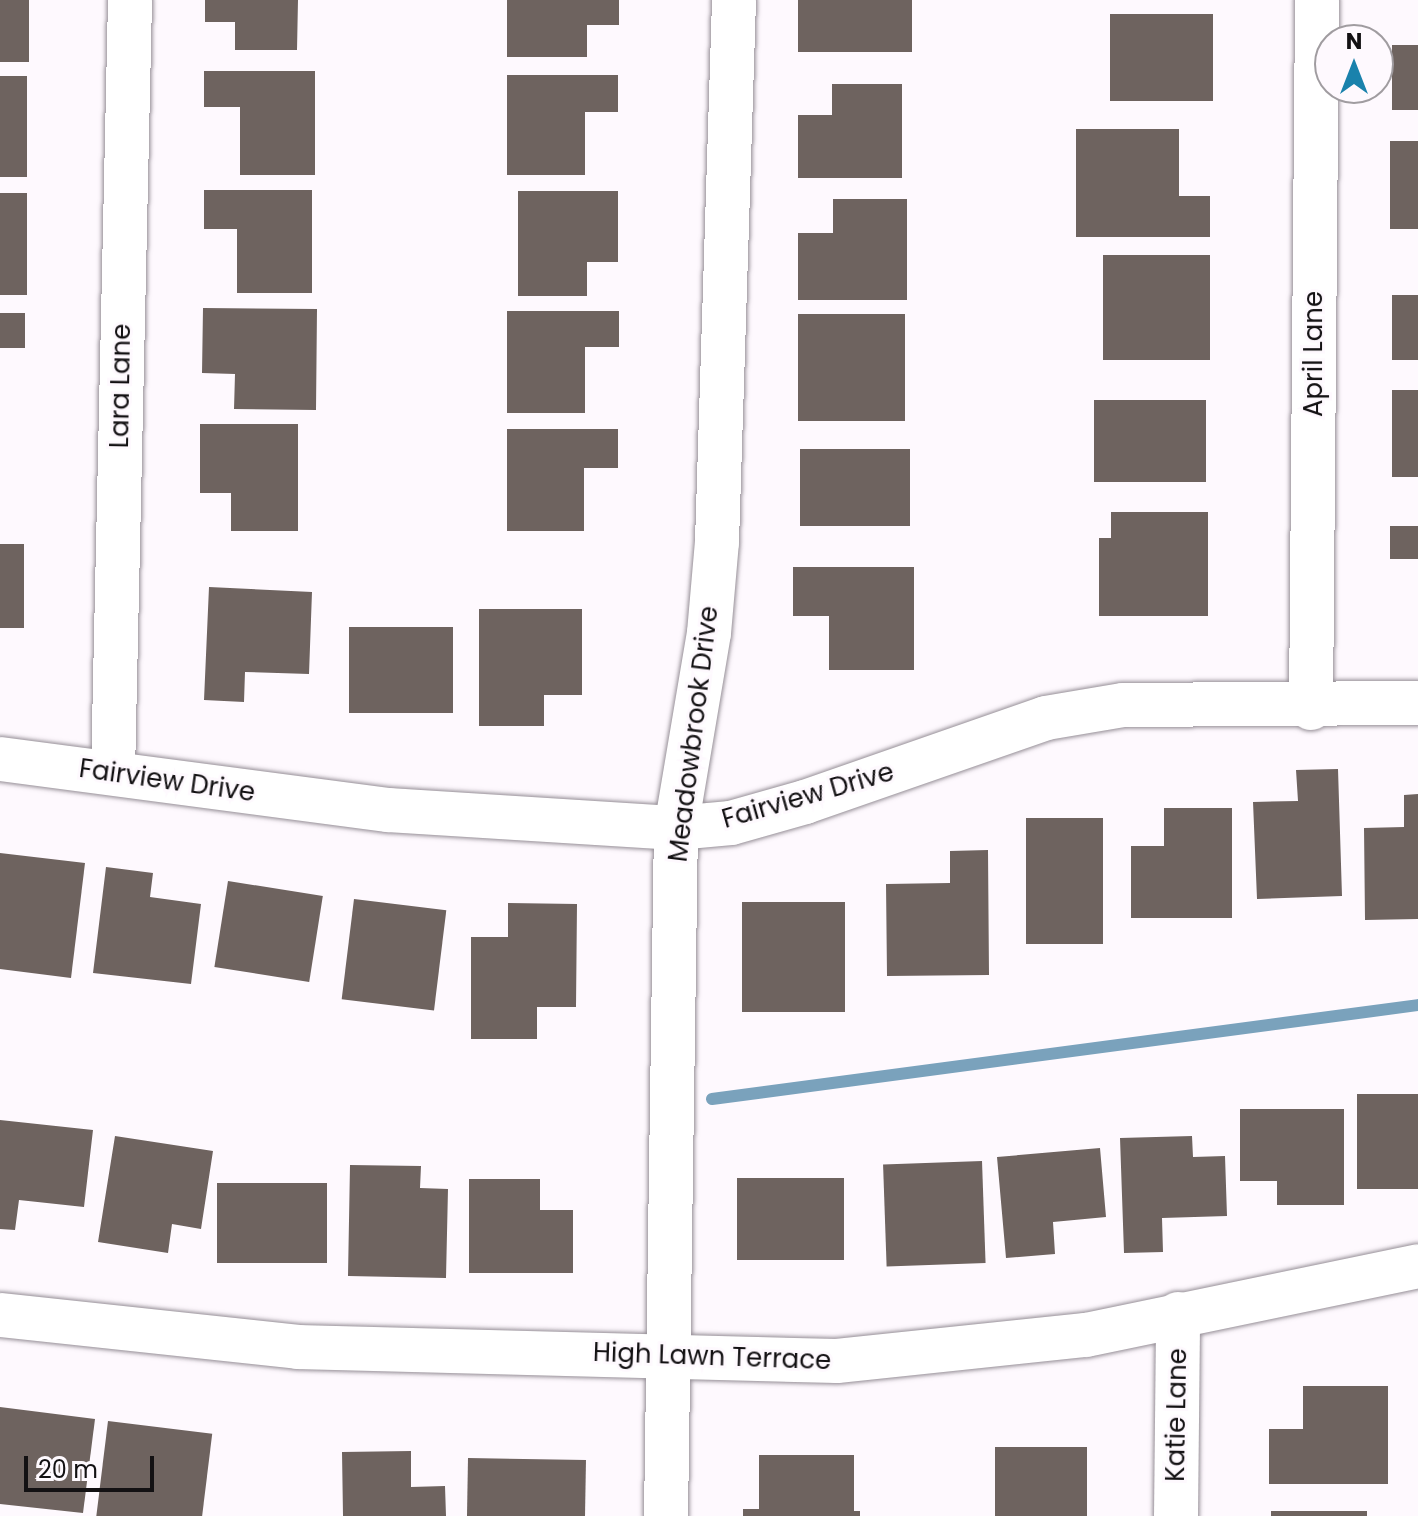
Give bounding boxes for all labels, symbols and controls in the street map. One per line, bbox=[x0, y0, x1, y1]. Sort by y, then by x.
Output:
north arrow bbox=[1314, 24, 1394, 104]
text: N bbox=[1346, 26, 1362, 57]
street label: April Lane bbox=[1298, 291, 1330, 417]
street label: Lara Lane bbox=[104, 323, 138, 449]
street label: Meadowbrook Drive bbox=[663, 604, 725, 864]
street label: Fairview Drive bbox=[77, 753, 257, 809]
street label: Fairview Drive bbox=[718, 757, 898, 835]
street label: High Lawn Terrace bbox=[592, 1337, 832, 1377]
street label: Katie Lane bbox=[1160, 1348, 1194, 1482]
scale bar bbox=[28, 1440, 158, 1490]
text: 20 m bbox=[38, 1453, 98, 1486]

